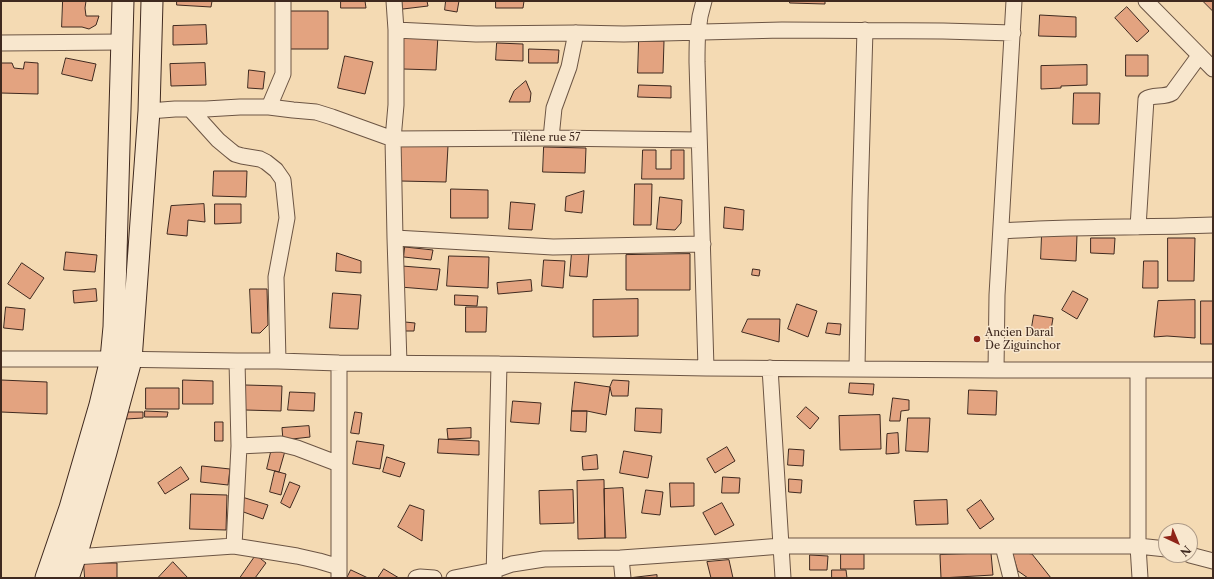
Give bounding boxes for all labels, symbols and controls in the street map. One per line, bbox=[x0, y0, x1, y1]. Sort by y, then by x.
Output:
street label: Tilène rue 57 bbox=[512, 131, 580, 145]
place label: Ancien Daral De Ziguinchor bbox=[985, 326, 1061, 352]
marker: Ancien Daral De Ziguinchor bbox=[972, 334, 982, 344]
north arrow bbox=[1158, 523, 1198, 563]
text: N bbox=[1177, 543, 1194, 559]

